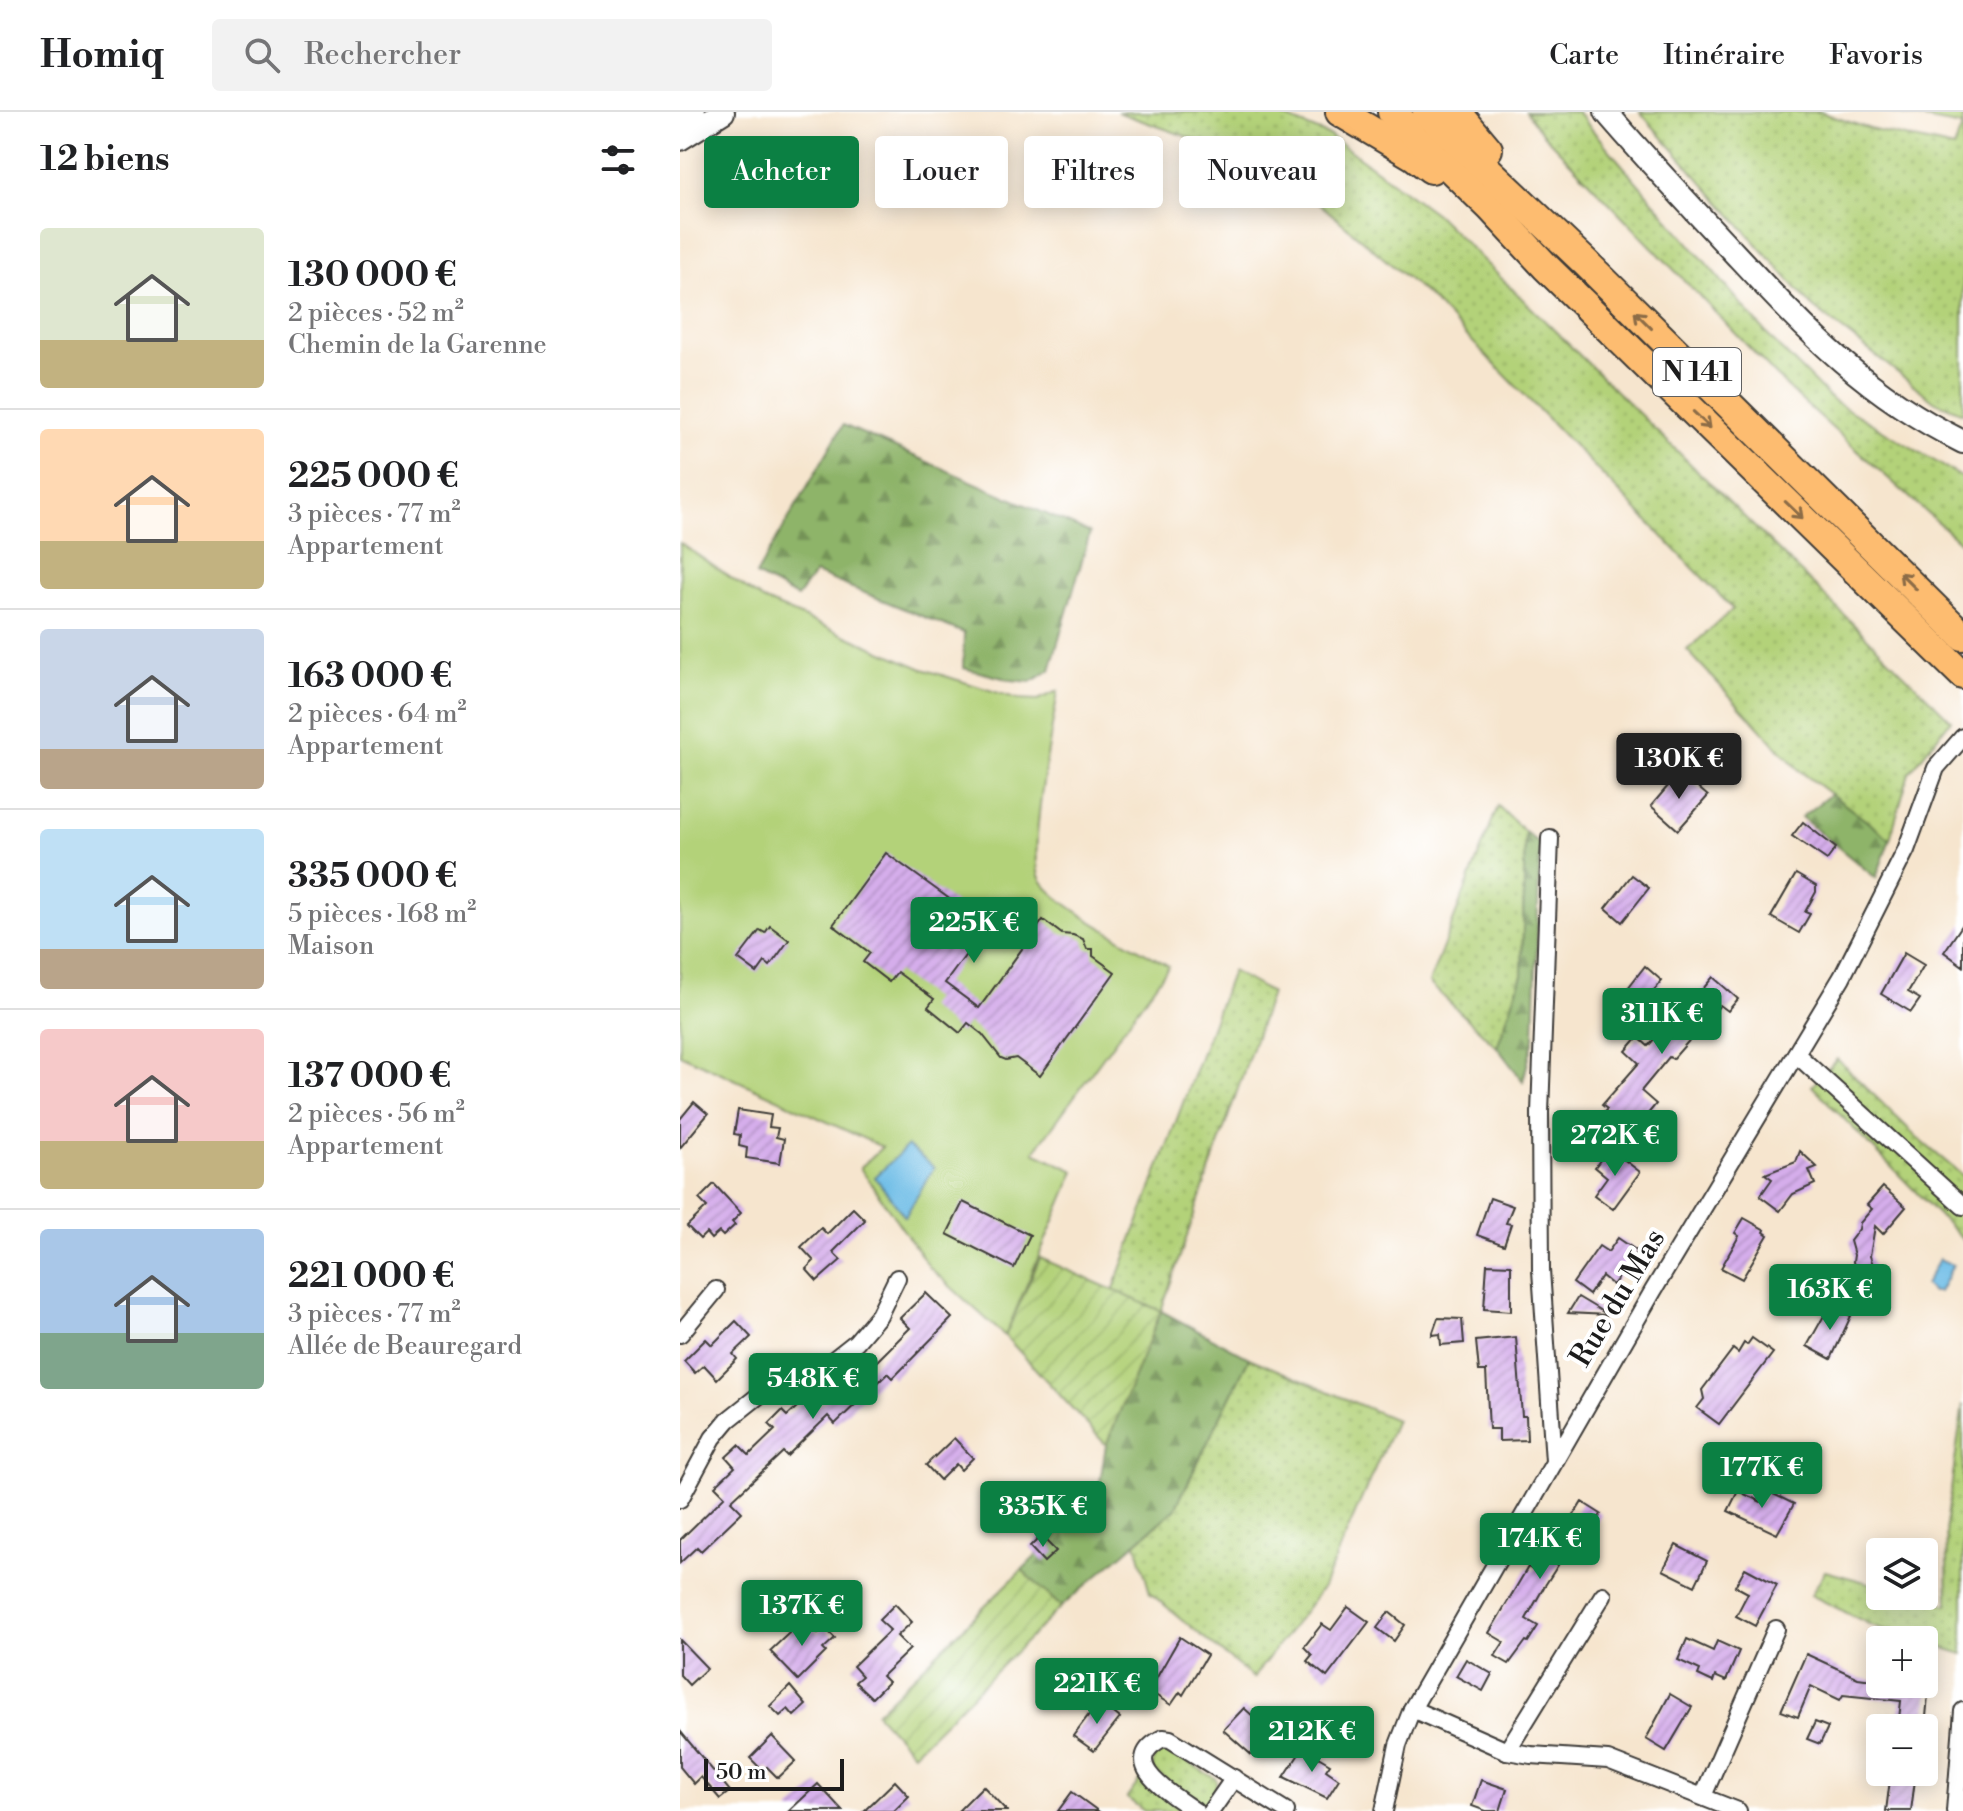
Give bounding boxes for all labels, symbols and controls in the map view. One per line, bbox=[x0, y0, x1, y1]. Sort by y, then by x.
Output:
search box bbox=[212, 19, 772, 91]
text: Homiq bbox=[40, 32, 164, 79]
icon: search bbox=[240, 33, 284, 77]
text: Rechercher bbox=[304, 36, 461, 74]
text: Carte bbox=[1549, 38, 1619, 73]
text: Itinéraire bbox=[1663, 38, 1785, 73]
text: Favoris bbox=[1829, 38, 1923, 73]
chip: Acheter bbox=[704, 136, 859, 208]
chip: Louer bbox=[875, 136, 1008, 208]
chip: Filtres bbox=[1024, 136, 1163, 208]
chip: Nouveau bbox=[1179, 136, 1345, 208]
icon: filters bbox=[596, 138, 640, 182]
text: 12 biens bbox=[40, 139, 170, 181]
text: 130 000 € bbox=[288, 255, 457, 297]
icon: home bbox=[104, 260, 200, 356]
text: 2 pièces · 52 m² bbox=[288, 297, 464, 329]
one-way arrow bbox=[1633, 310, 1653, 329]
text: Chemin de la Garenne bbox=[288, 329, 547, 361]
road number: N 141 bbox=[1653, 348, 1741, 396]
one-way arrow bbox=[1692, 410, 1711, 429]
text: 225 000 € bbox=[288, 456, 459, 498]
icon: home bbox=[104, 461, 200, 557]
text: 3 pièces · 77 m² bbox=[288, 498, 461, 530]
one-way arrow bbox=[1784, 500, 1804, 519]
text: Appartement bbox=[288, 530, 444, 562]
one-way arrow bbox=[1898, 572, 1918, 591]
text: 163 000 € bbox=[288, 656, 452, 698]
icon: home bbox=[104, 661, 200, 757]
text: 2 pièces · 64 m² bbox=[288, 698, 467, 730]
text: Appartement bbox=[288, 730, 444, 762]
pin: 130K € bbox=[1614, 733, 1744, 801]
text: 130K € bbox=[1634, 743, 1724, 775]
text: 335 000 € bbox=[288, 856, 457, 898]
icon: home bbox=[104, 861, 200, 957]
pin: 225K € bbox=[909, 897, 1039, 965]
text: 5 pièces · 168 m² bbox=[288, 898, 476, 930]
text: 225K € bbox=[929, 907, 1019, 939]
text: Maison bbox=[288, 930, 374, 962]
pin: 311K € bbox=[1597, 988, 1727, 1056]
text: 311K € bbox=[1621, 998, 1704, 1030]
text: 137 000 € bbox=[288, 1056, 451, 1098]
icon: home bbox=[104, 1061, 200, 1157]
text: 2 pièces · 56 m² bbox=[288, 1098, 465, 1130]
pin: 272K € bbox=[1550, 1110, 1680, 1178]
text: 272K € bbox=[1570, 1120, 1660, 1152]
text: Appartement bbox=[288, 1130, 444, 1162]
street label: Rue du Mas bbox=[1562, 1222, 1674, 1374]
text: 221 000 € bbox=[288, 1256, 454, 1298]
icon: home bbox=[104, 1261, 200, 1357]
pin: 163K € bbox=[1765, 1264, 1895, 1332]
text: 163K € bbox=[1787, 1274, 1873, 1306]
text: 3 pièces · 77 m² bbox=[288, 1298, 461, 1330]
text: Allée de Beauregard bbox=[288, 1330, 522, 1362]
pin: 548K € bbox=[748, 1353, 878, 1421]
text: 548K € bbox=[767, 1363, 859, 1395]
pin: 177K € bbox=[1697, 1442, 1827, 1510]
text: 177K € bbox=[1720, 1452, 1804, 1484]
pin: 335K € bbox=[978, 1481, 1108, 1549]
text: 335K € bbox=[998, 1491, 1088, 1523]
pin: 174K € bbox=[1475, 1513, 1605, 1581]
text: 174K € bbox=[1498, 1523, 1582, 1555]
map controls bbox=[1866, 1538, 1938, 1786]
button: layers bbox=[1866, 1538, 1938, 1610]
pin: 137K € bbox=[737, 1580, 867, 1648]
text: 137K € bbox=[759, 1590, 845, 1622]
button: + bbox=[1866, 1626, 1938, 1698]
pin: 221K € bbox=[1032, 1658, 1162, 1726]
text: 221K € bbox=[1053, 1668, 1141, 1700]
pin: 212K € bbox=[1247, 1706, 1377, 1774]
button: − bbox=[1866, 1714, 1938, 1786]
text: 212K € bbox=[1268, 1716, 1356, 1748]
scale bar bbox=[704, 1755, 844, 1791]
text: 50 m bbox=[716, 1759, 767, 1786]

